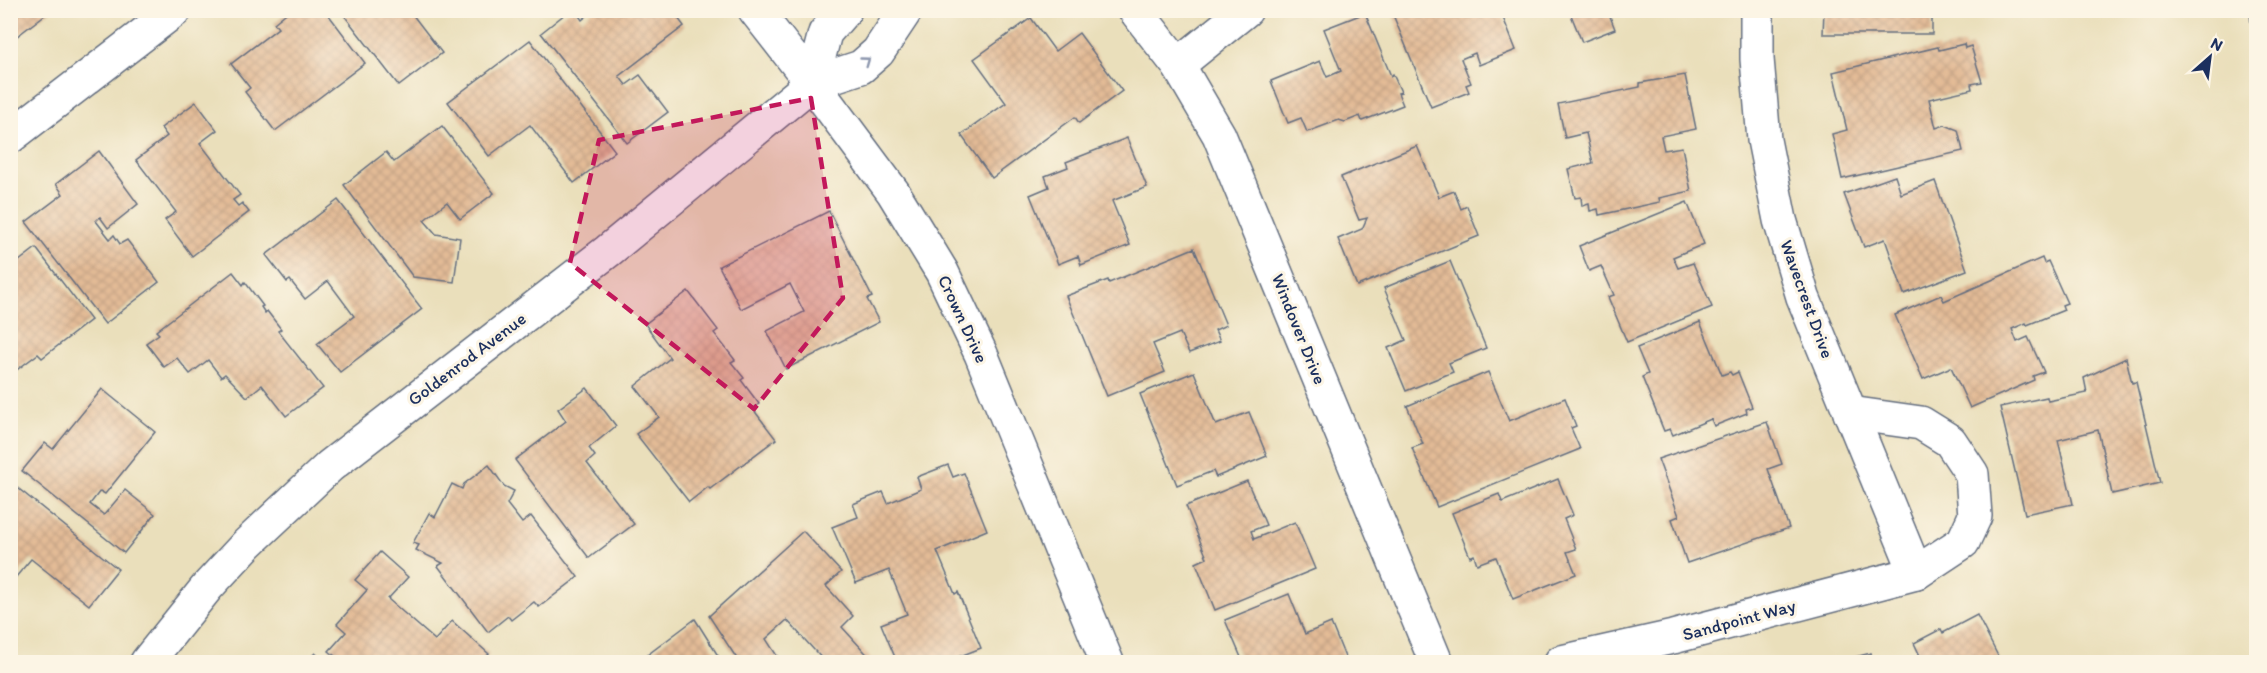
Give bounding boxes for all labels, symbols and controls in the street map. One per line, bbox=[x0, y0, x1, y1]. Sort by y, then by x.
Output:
north arrow bbox=[2180, 27, 2240, 87]
text: N bbox=[2208, 33, 2226, 55]
one-way arrow bbox=[859, 58, 870, 69]
street label: Wavecrest Drive bbox=[1775, 237, 1839, 361]
street label: Windover Drive bbox=[1267, 270, 1331, 388]
street label: Crown Drive bbox=[933, 272, 993, 366]
street label: Goldenrod Avenue bbox=[404, 307, 530, 411]
street label: Sandpoint Way bbox=[1680, 594, 1798, 646]

